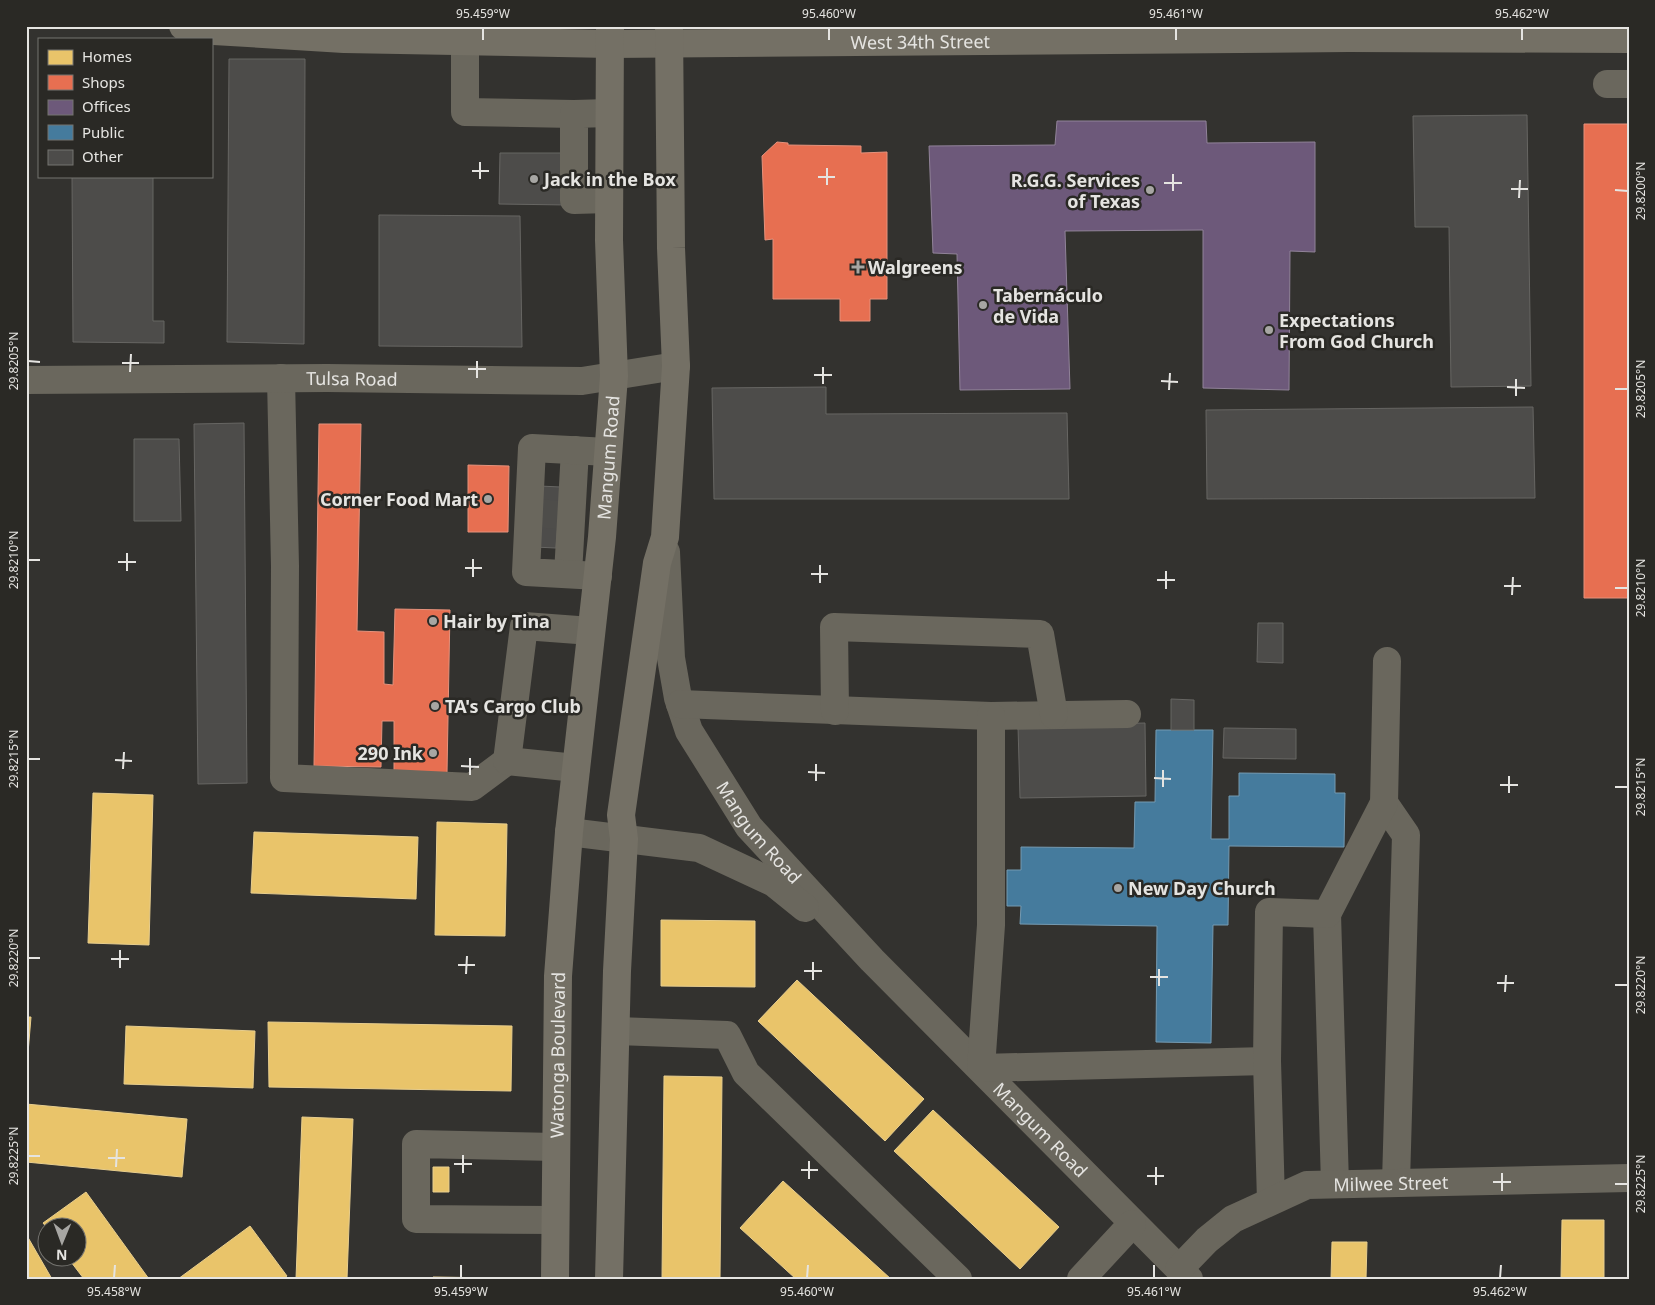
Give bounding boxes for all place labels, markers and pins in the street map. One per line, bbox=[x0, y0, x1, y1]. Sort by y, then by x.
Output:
place label: Jack in the Box bbox=[542, 167, 676, 191]
place label: R.G.G. Services of Texas bbox=[1011, 168, 1140, 213]
marker: Jack in the Box bbox=[528, 173, 540, 185]
marker: R.G.G. Services of Texas bbox=[1144, 184, 1156, 196]
place label: Walgreens bbox=[868, 255, 962, 279]
marker: Walgreens bbox=[852, 261, 864, 273]
place label: Tabernáculo de Vida bbox=[993, 283, 1103, 328]
marker: Tabernáculo de Vida bbox=[977, 299, 989, 311]
place label: Expectations From God Church bbox=[1279, 308, 1434, 353]
marker: Expectations From God Church bbox=[1263, 324, 1275, 336]
place label: Corner Food Mart bbox=[320, 487, 478, 511]
marker: Corner Food Mart bbox=[482, 493, 494, 505]
place label: Hair by Tina bbox=[443, 609, 550, 633]
marker: Hair by Tina bbox=[427, 615, 439, 627]
place label: TA's Cargo Club bbox=[445, 694, 581, 718]
marker: TA's Cargo Club bbox=[429, 700, 441, 712]
place label: 290 Ink bbox=[358, 741, 424, 765]
marker: 290 Ink bbox=[427, 747, 439, 759]
place label: New Day Church bbox=[1128, 876, 1276, 900]
marker: New Day Church bbox=[1112, 882, 1124, 894]

